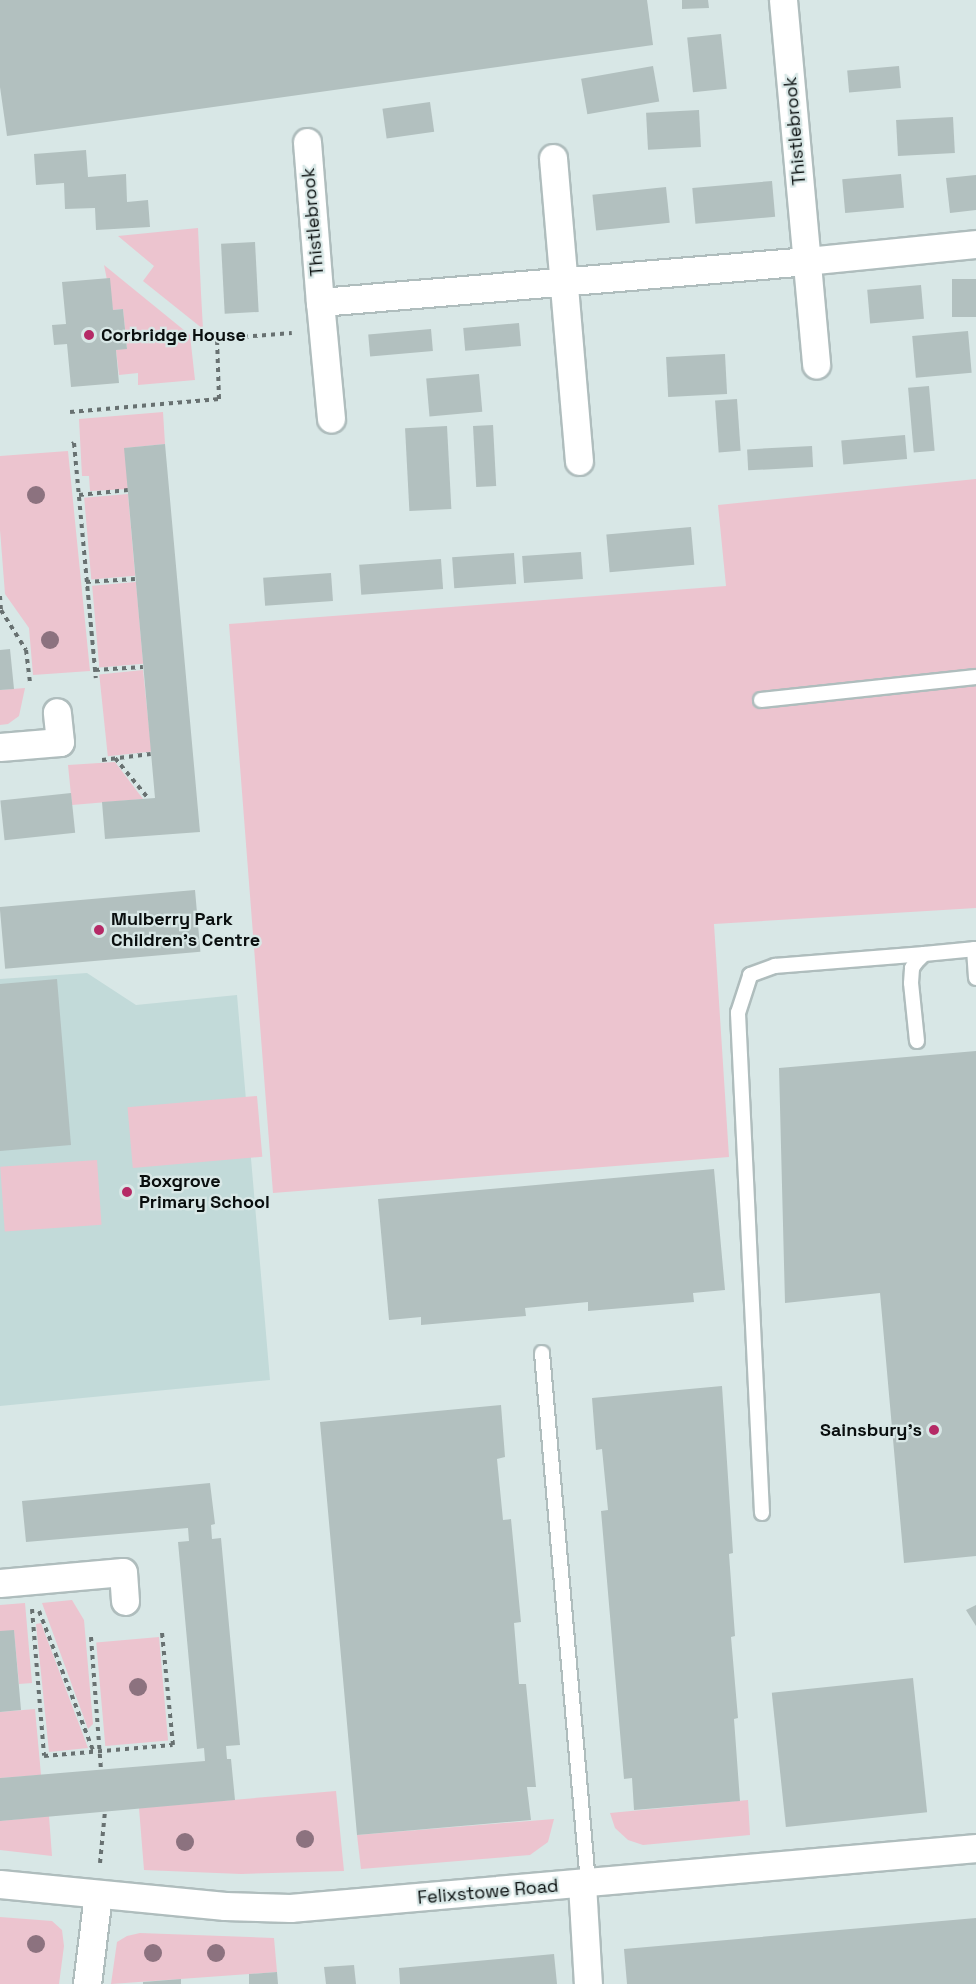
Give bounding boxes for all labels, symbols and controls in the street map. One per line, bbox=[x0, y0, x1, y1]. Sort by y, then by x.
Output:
street label: Thistlebrook bbox=[780, 76, 810, 186]
street label: Thistlebrook bbox=[298, 167, 328, 277]
place label: Corbridge House bbox=[101, 324, 246, 346]
marker: Corbridge House bbox=[82, 328, 96, 342]
place label: Mulberry Park Children's Centre bbox=[111, 909, 260, 952]
marker: Mulberry Park Children's Centre bbox=[92, 923, 106, 937]
place label: Boxgrove Primary School bbox=[139, 1171, 270, 1214]
marker: Boxgrove Primary School bbox=[120, 1185, 134, 1199]
place label: Sainsbury's bbox=[820, 1419, 922, 1441]
marker: Sainsbury's bbox=[927, 1423, 941, 1437]
street label: Felixstowe Road bbox=[417, 1875, 559, 1909]

